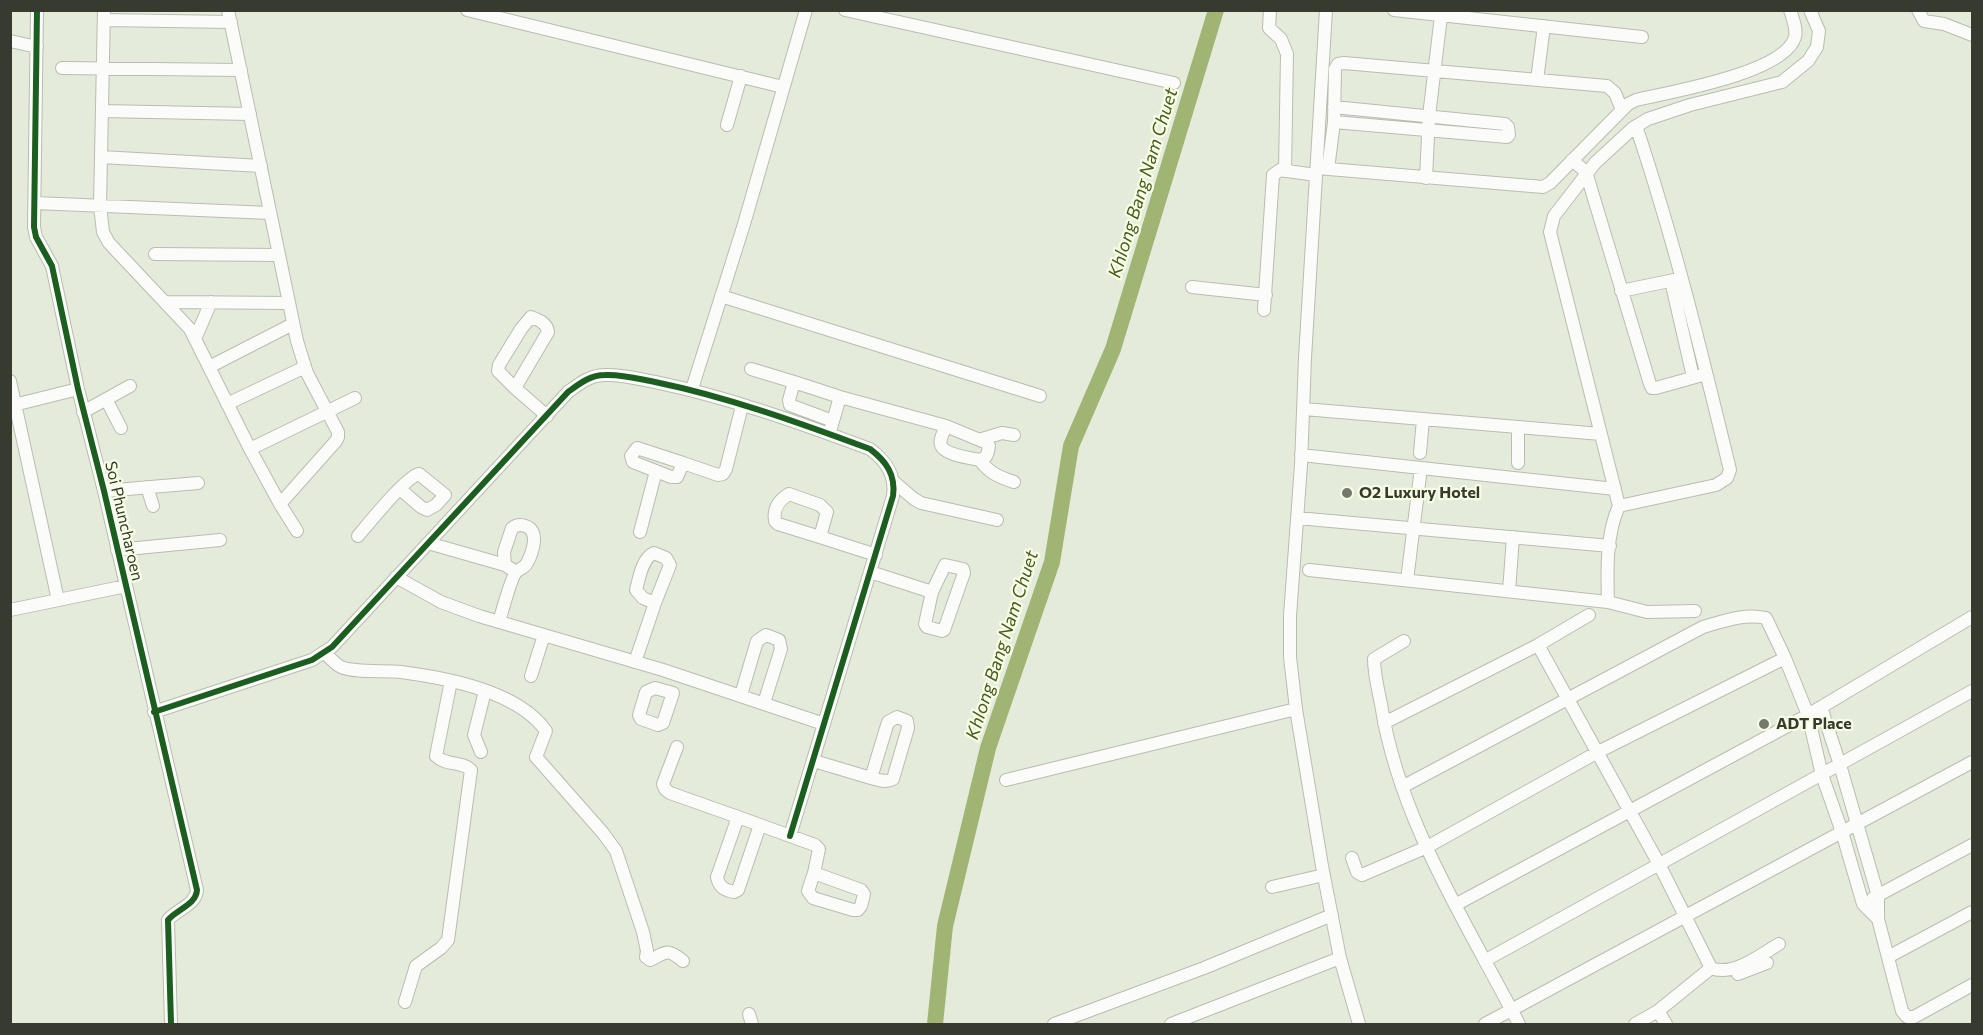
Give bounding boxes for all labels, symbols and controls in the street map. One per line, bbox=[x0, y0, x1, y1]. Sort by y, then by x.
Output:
water label: Khlong Bang Nam Chuet bbox=[1104, 85, 1182, 281]
street label: Soi Phuncharoen bbox=[101, 459, 147, 583]
place label: O2 Luxury Hotel bbox=[1359, 483, 1480, 503]
marker: O2 Luxury Hotel bbox=[1340, 486, 1354, 500]
water label: Khlong Bang Nam Chuet bbox=[961, 548, 1043, 742]
place label: ADT Place bbox=[1776, 714, 1852, 734]
marker: ADT Place bbox=[1757, 717, 1771, 731]

